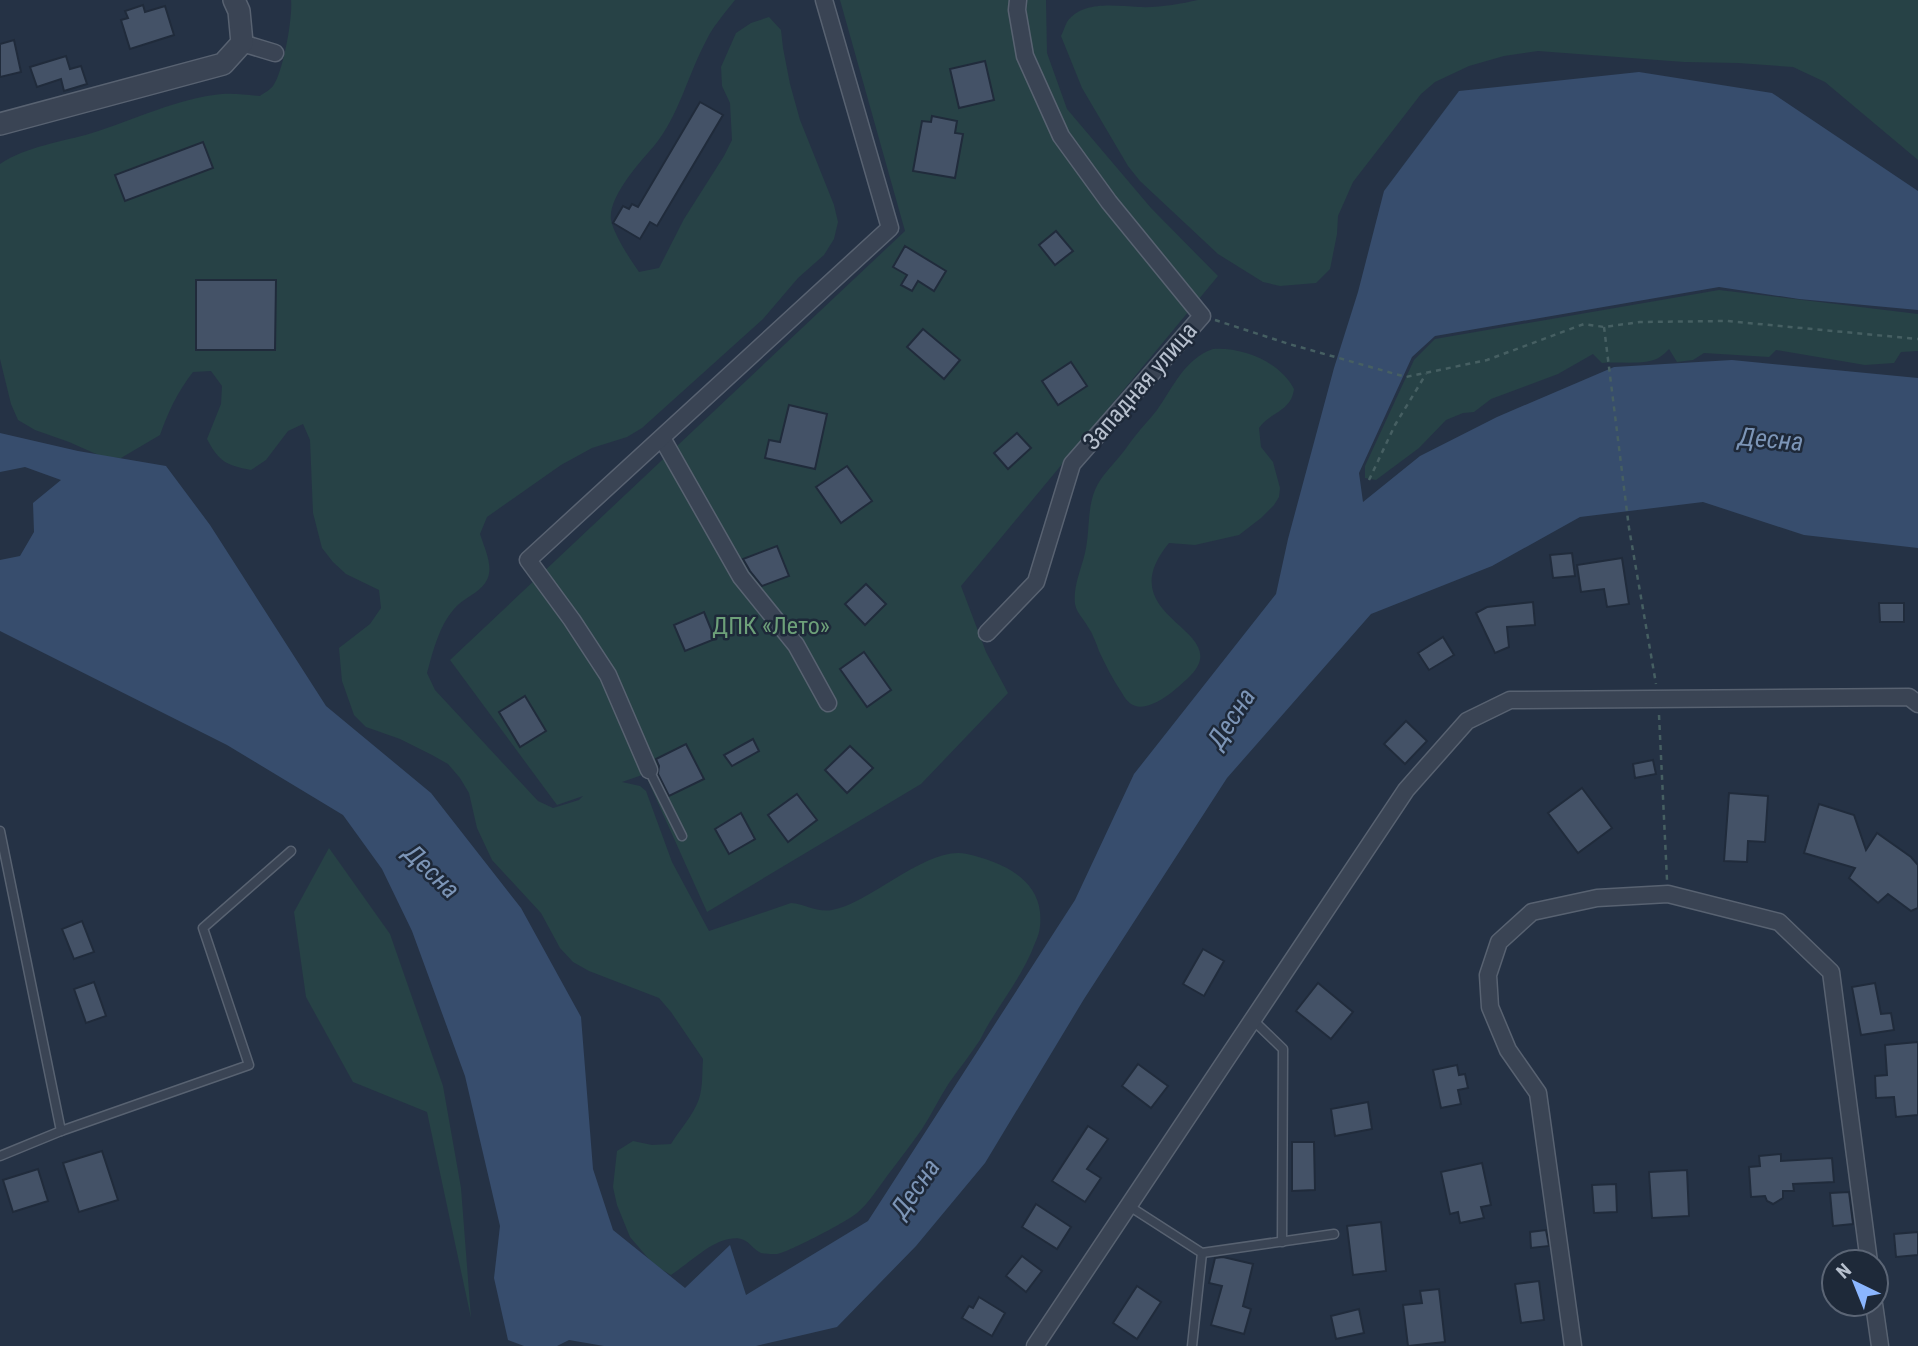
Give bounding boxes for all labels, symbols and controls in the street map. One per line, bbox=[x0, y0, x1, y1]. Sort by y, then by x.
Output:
street label: Западная улица bbox=[1077, 317, 1203, 455]
water label: Десна bbox=[1735, 421, 1805, 457]
park label: ДПК «Лето» bbox=[712, 612, 830, 640]
water label: Десна bbox=[1200, 683, 1261, 755]
water label: Десна bbox=[397, 836, 466, 904]
water label: Десна bbox=[883, 1153, 946, 1225]
north arrow bbox=[1820, 1248, 1890, 1318]
text: N bbox=[1832, 1259, 1856, 1283]

